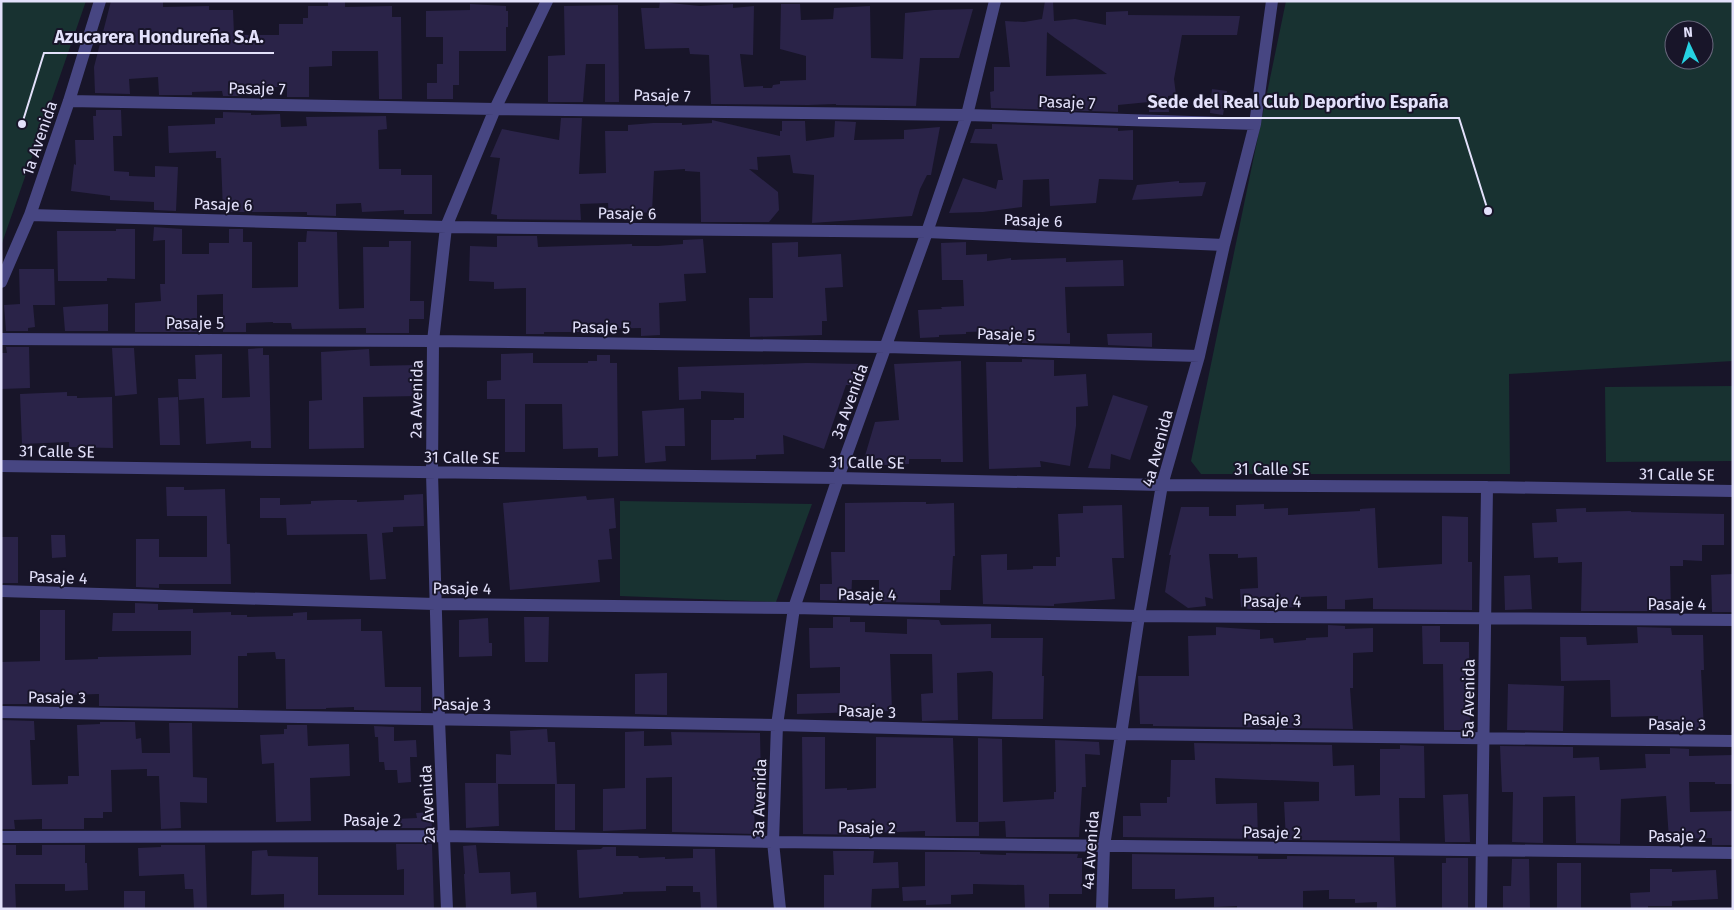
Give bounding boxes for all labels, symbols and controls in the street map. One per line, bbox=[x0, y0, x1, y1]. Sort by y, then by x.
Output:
callout: Azucarera Hondureña S.A. bbox=[44, 20, 274, 53]
north arrow bbox=[1664, 20, 1714, 70]
text: N bbox=[1683, 24, 1693, 41]
text: Azucarera Hondureña S.A. bbox=[53, 26, 264, 48]
street label: Pasaje 7 bbox=[228, 79, 286, 98]
callout: Sede del Real Club Deportivo España bbox=[1138, 85, 1459, 118]
street label: Pasaje 7 bbox=[633, 86, 691, 105]
text: Sede del Real Club Deportivo España bbox=[1147, 91, 1449, 113]
street label: Pasaje 7 bbox=[1038, 92, 1096, 113]
street label: 1a Avenida bbox=[18, 98, 61, 178]
street label: Pasaje 6 bbox=[193, 194, 253, 215]
street label: Pasaje 6 bbox=[597, 203, 657, 224]
street label: Pasaje 6 bbox=[1003, 210, 1063, 231]
street label: Pasaje 5 bbox=[166, 314, 224, 333]
street label: Pasaje 5 bbox=[572, 317, 630, 338]
street label: Pasaje 5 bbox=[977, 324, 1035, 345]
street label: 2a Avenida bbox=[406, 360, 427, 438]
street label: 3a Avenida bbox=[827, 361, 872, 441]
street label: 4a Avenida bbox=[1138, 407, 1177, 489]
street label: 31 Calle SE bbox=[19, 441, 95, 462]
street label: 31 Calle SE bbox=[424, 447, 500, 468]
street label: 31 Calle SE bbox=[829, 452, 905, 473]
street label: 31 Calle SE bbox=[1234, 460, 1310, 479]
street label: 31 Calle SE bbox=[1639, 464, 1715, 485]
street label: Pasaje 4 bbox=[28, 567, 88, 588]
street label: Pasaje 4 bbox=[432, 578, 492, 599]
street label: Pasaje 4 bbox=[837, 584, 897, 605]
street label: Pasaje 4 bbox=[1242, 591, 1302, 612]
street label: Pasaje 4 bbox=[1648, 595, 1707, 614]
street label: 5a Avenida bbox=[1458, 658, 1479, 738]
street label: Pasaje 3 bbox=[28, 687, 86, 708]
street label: Pasaje 3 bbox=[433, 694, 491, 715]
street label: Pasaje 3 bbox=[838, 701, 896, 722]
street label: Pasaje 3 bbox=[1243, 709, 1301, 730]
street label: Pasaje 3 bbox=[1648, 714, 1706, 735]
street label: 3a Avenida bbox=[749, 758, 770, 838]
street label: 2a Avenida bbox=[416, 764, 439, 844]
street label: 4a Avenida bbox=[1078, 810, 1103, 890]
street label: Pasaje 2 bbox=[343, 811, 401, 830]
street label: Pasaje 2 bbox=[838, 817, 896, 838]
street label: Pasaje 2 bbox=[1243, 822, 1301, 843]
street label: Pasaje 2 bbox=[1648, 827, 1706, 846]

